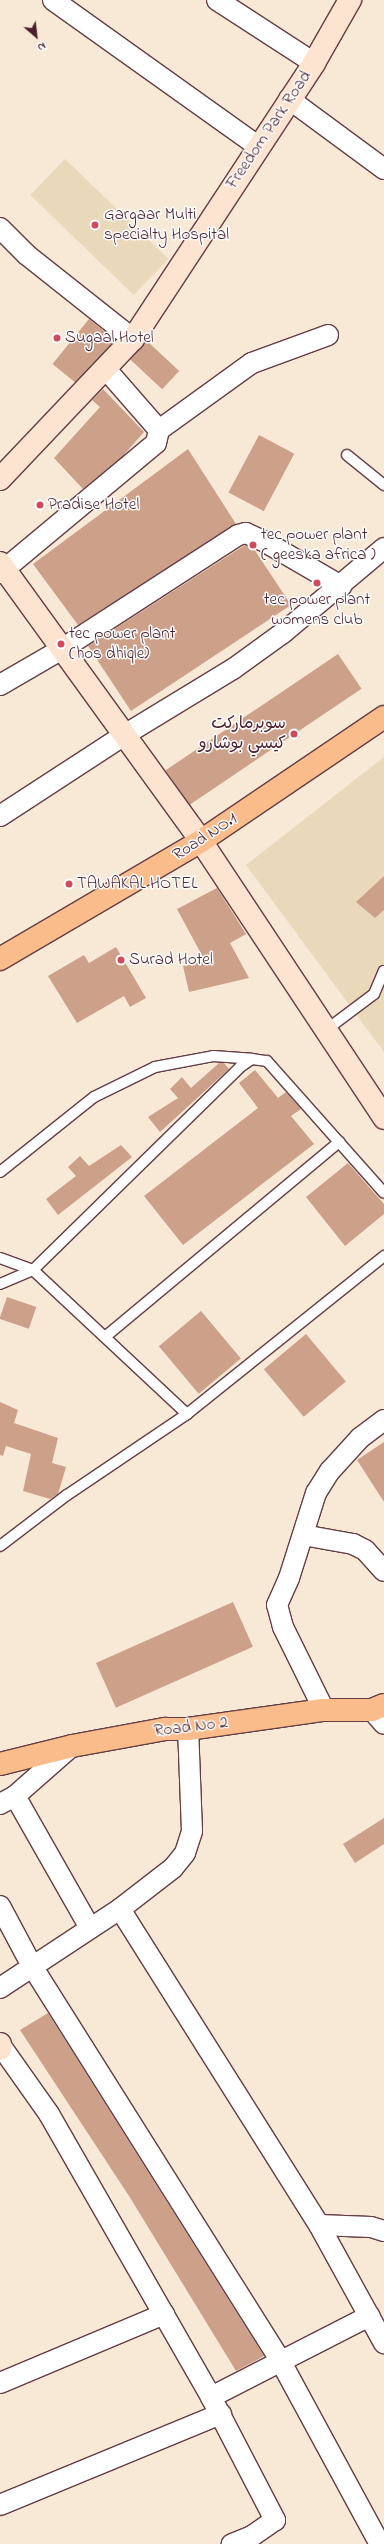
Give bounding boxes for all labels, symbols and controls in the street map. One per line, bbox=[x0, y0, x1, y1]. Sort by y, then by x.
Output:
north arrow bbox=[16, 16, 56, 56]
text: N bbox=[35, 38, 49, 55]
street label: Freedom Park Road bbox=[222, 67, 316, 193]
place label: Gargaar Multi specialty Hospital bbox=[104, 205, 229, 245]
marker: Gargaar Multi specialty Hospital bbox=[89, 219, 101, 231]
place label: Sugaal Hotel bbox=[65, 328, 154, 348]
marker: Sugaal Hotel bbox=[52, 333, 62, 343]
place label: Pradise Hotel bbox=[48, 495, 139, 515]
marker: Pradise Hotel bbox=[35, 500, 45, 510]
place label: tec power plant ( geeska africa ) bbox=[261, 525, 376, 565]
marker: tec power plant ( geeska africa ) bbox=[248, 540, 258, 550]
marker: tec power plant womens club bbox=[312, 578, 322, 588]
place label: tec power plant womens club bbox=[264, 590, 370, 630]
place label: tec power plant (hos dhiqle) bbox=[69, 624, 175, 664]
marker: tec power plant (hos dhiqle) bbox=[56, 639, 66, 649]
place label: سوبرماركت كيسي بوشارو bbox=[199, 714, 286, 754]
marker: سوبرماركت كيسي بوشارو bbox=[289, 729, 299, 739]
street label: Road NO.1 bbox=[169, 809, 241, 865]
place label: TAWAKAL HOTEL bbox=[77, 874, 197, 894]
marker: TAWAKAL HOTEL bbox=[64, 879, 74, 889]
place label: Surad Hotel bbox=[129, 950, 213, 970]
marker: Surad Hotel bbox=[116, 955, 126, 965]
street label: Road No 2 bbox=[153, 1712, 229, 1742]

